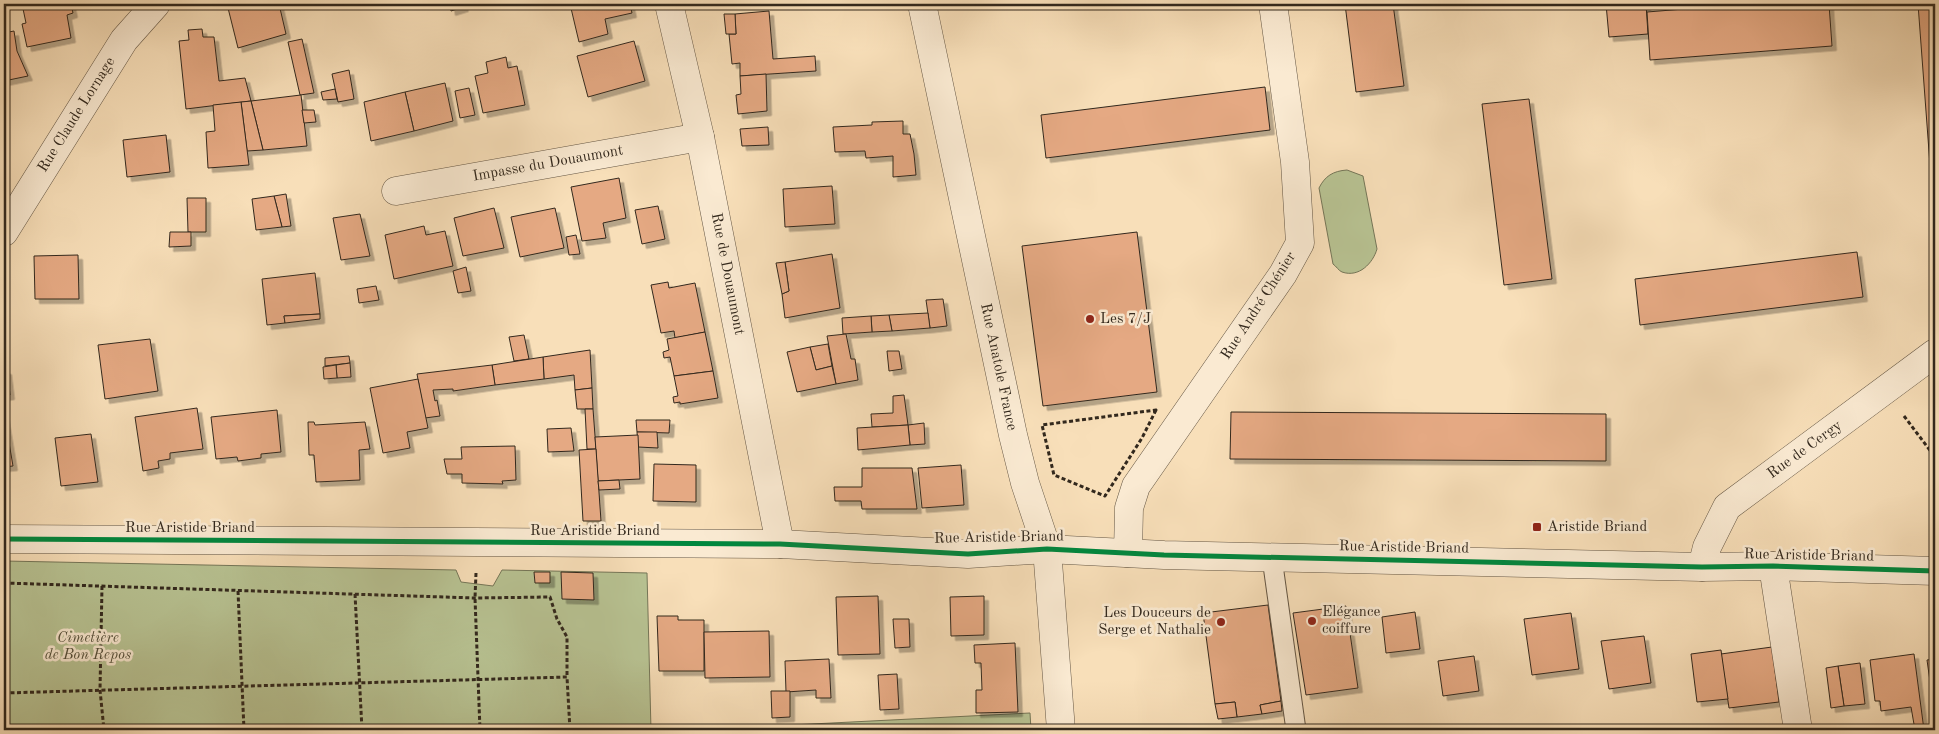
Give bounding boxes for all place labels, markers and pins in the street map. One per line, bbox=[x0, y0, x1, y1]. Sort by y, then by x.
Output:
place label: Les 7/J bbox=[1100, 312, 1151, 327]
marker: Les 7/J bbox=[1084, 313, 1096, 325]
place label: Aristide Briand bbox=[1547, 520, 1647, 535]
marker: Aristide Briand bbox=[1531, 521, 1543, 533]
place label: Elégance coiffure bbox=[1322, 605, 1380, 637]
place label: Les Douceurs de Serge et Nathalie bbox=[1098, 606, 1211, 638]
marker: Elégance coiffure bbox=[1306, 615, 1318, 627]
marker: Les Douceurs de Serge et Nathalie bbox=[1215, 616, 1227, 628]

